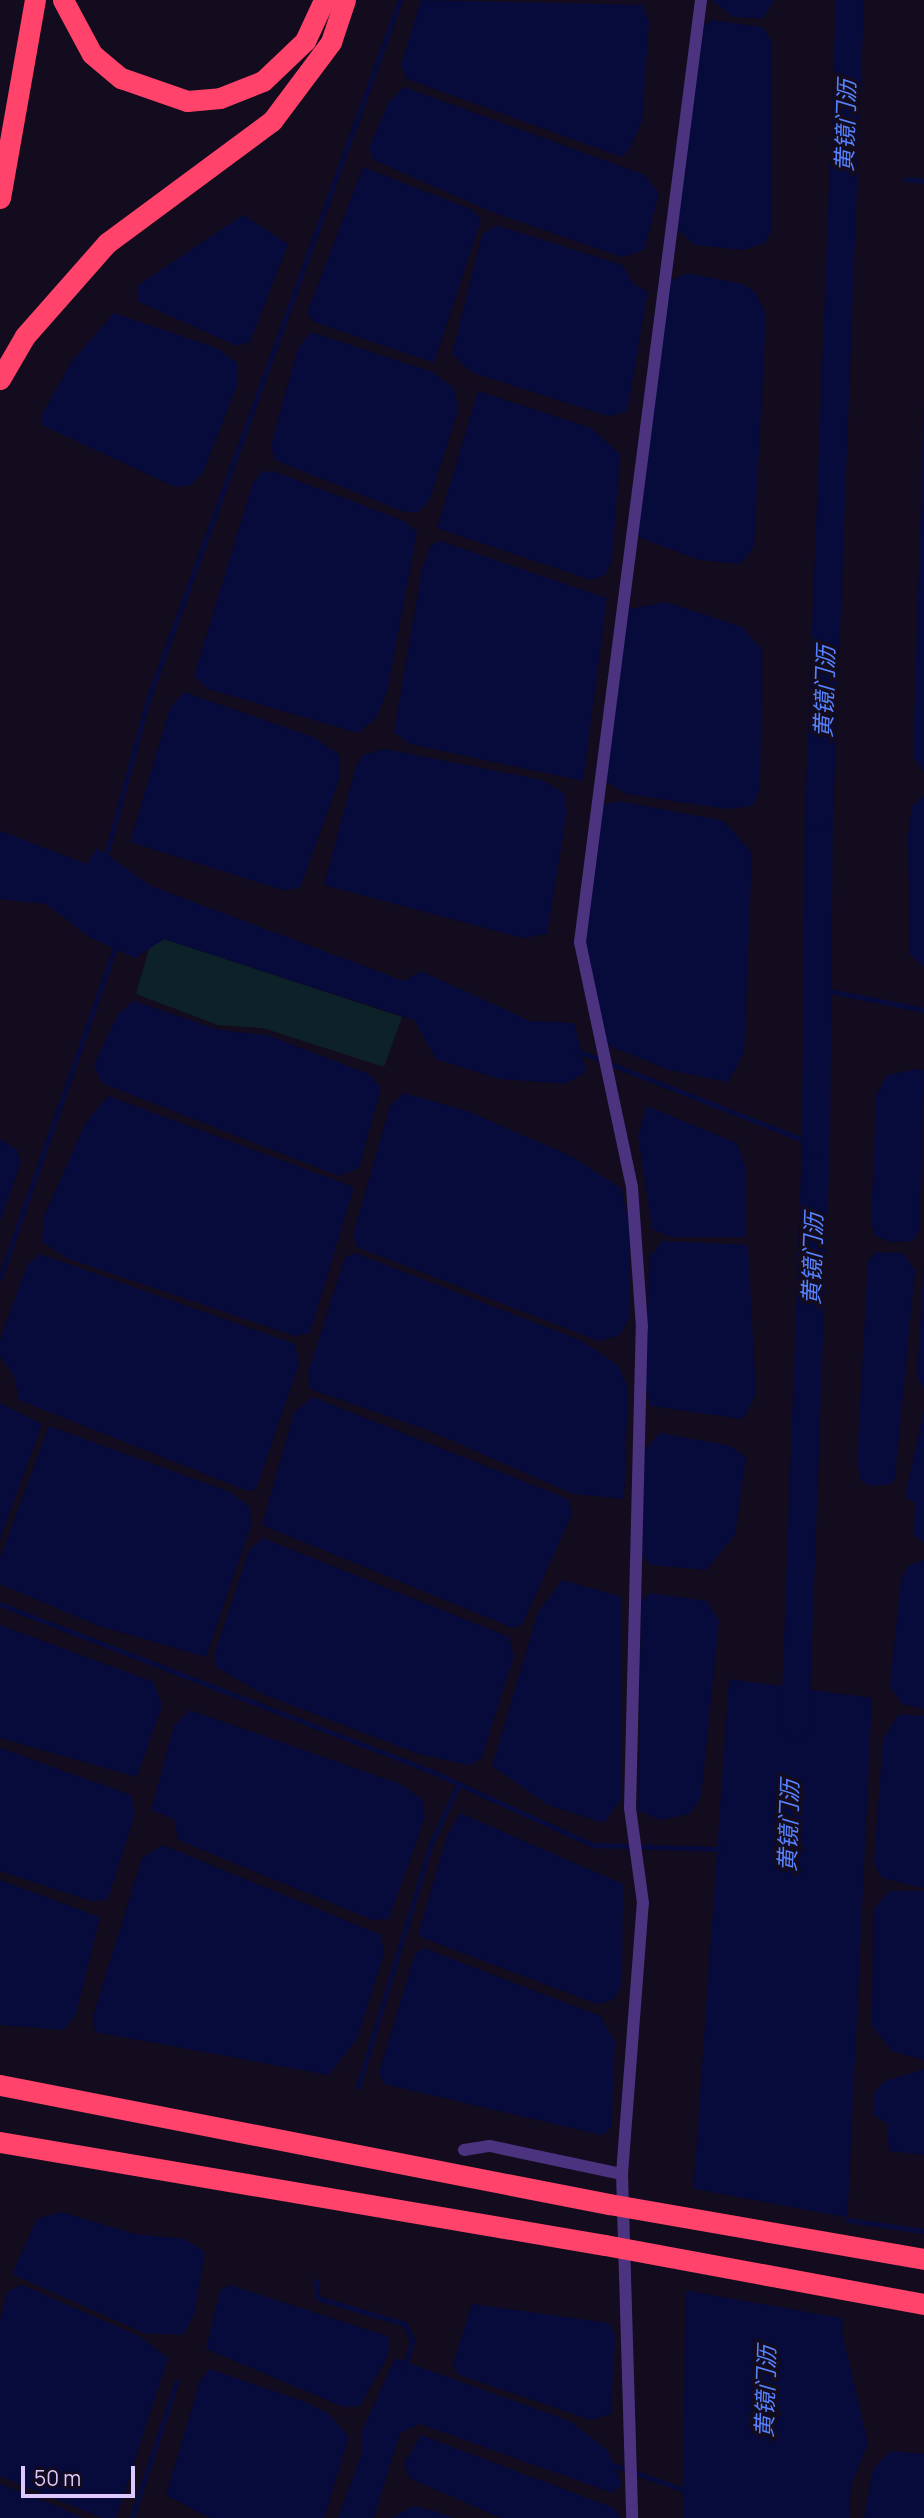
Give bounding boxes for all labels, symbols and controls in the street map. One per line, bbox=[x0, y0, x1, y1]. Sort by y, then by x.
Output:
water label: 黄镜门沥 bbox=[830, 80, 860, 172]
water label: 黄镜门沥 bbox=[809, 646, 839, 738]
water label: 黄镜门沥 bbox=[797, 1213, 827, 1305]
water label: 黄镜门沥 bbox=[773, 1780, 803, 1872]
water label: 黄镜门沥 bbox=[750, 2346, 780, 2438]
scale bar bbox=[24, 2452, 138, 2496]
text: 50 m bbox=[34, 2464, 81, 2492]

